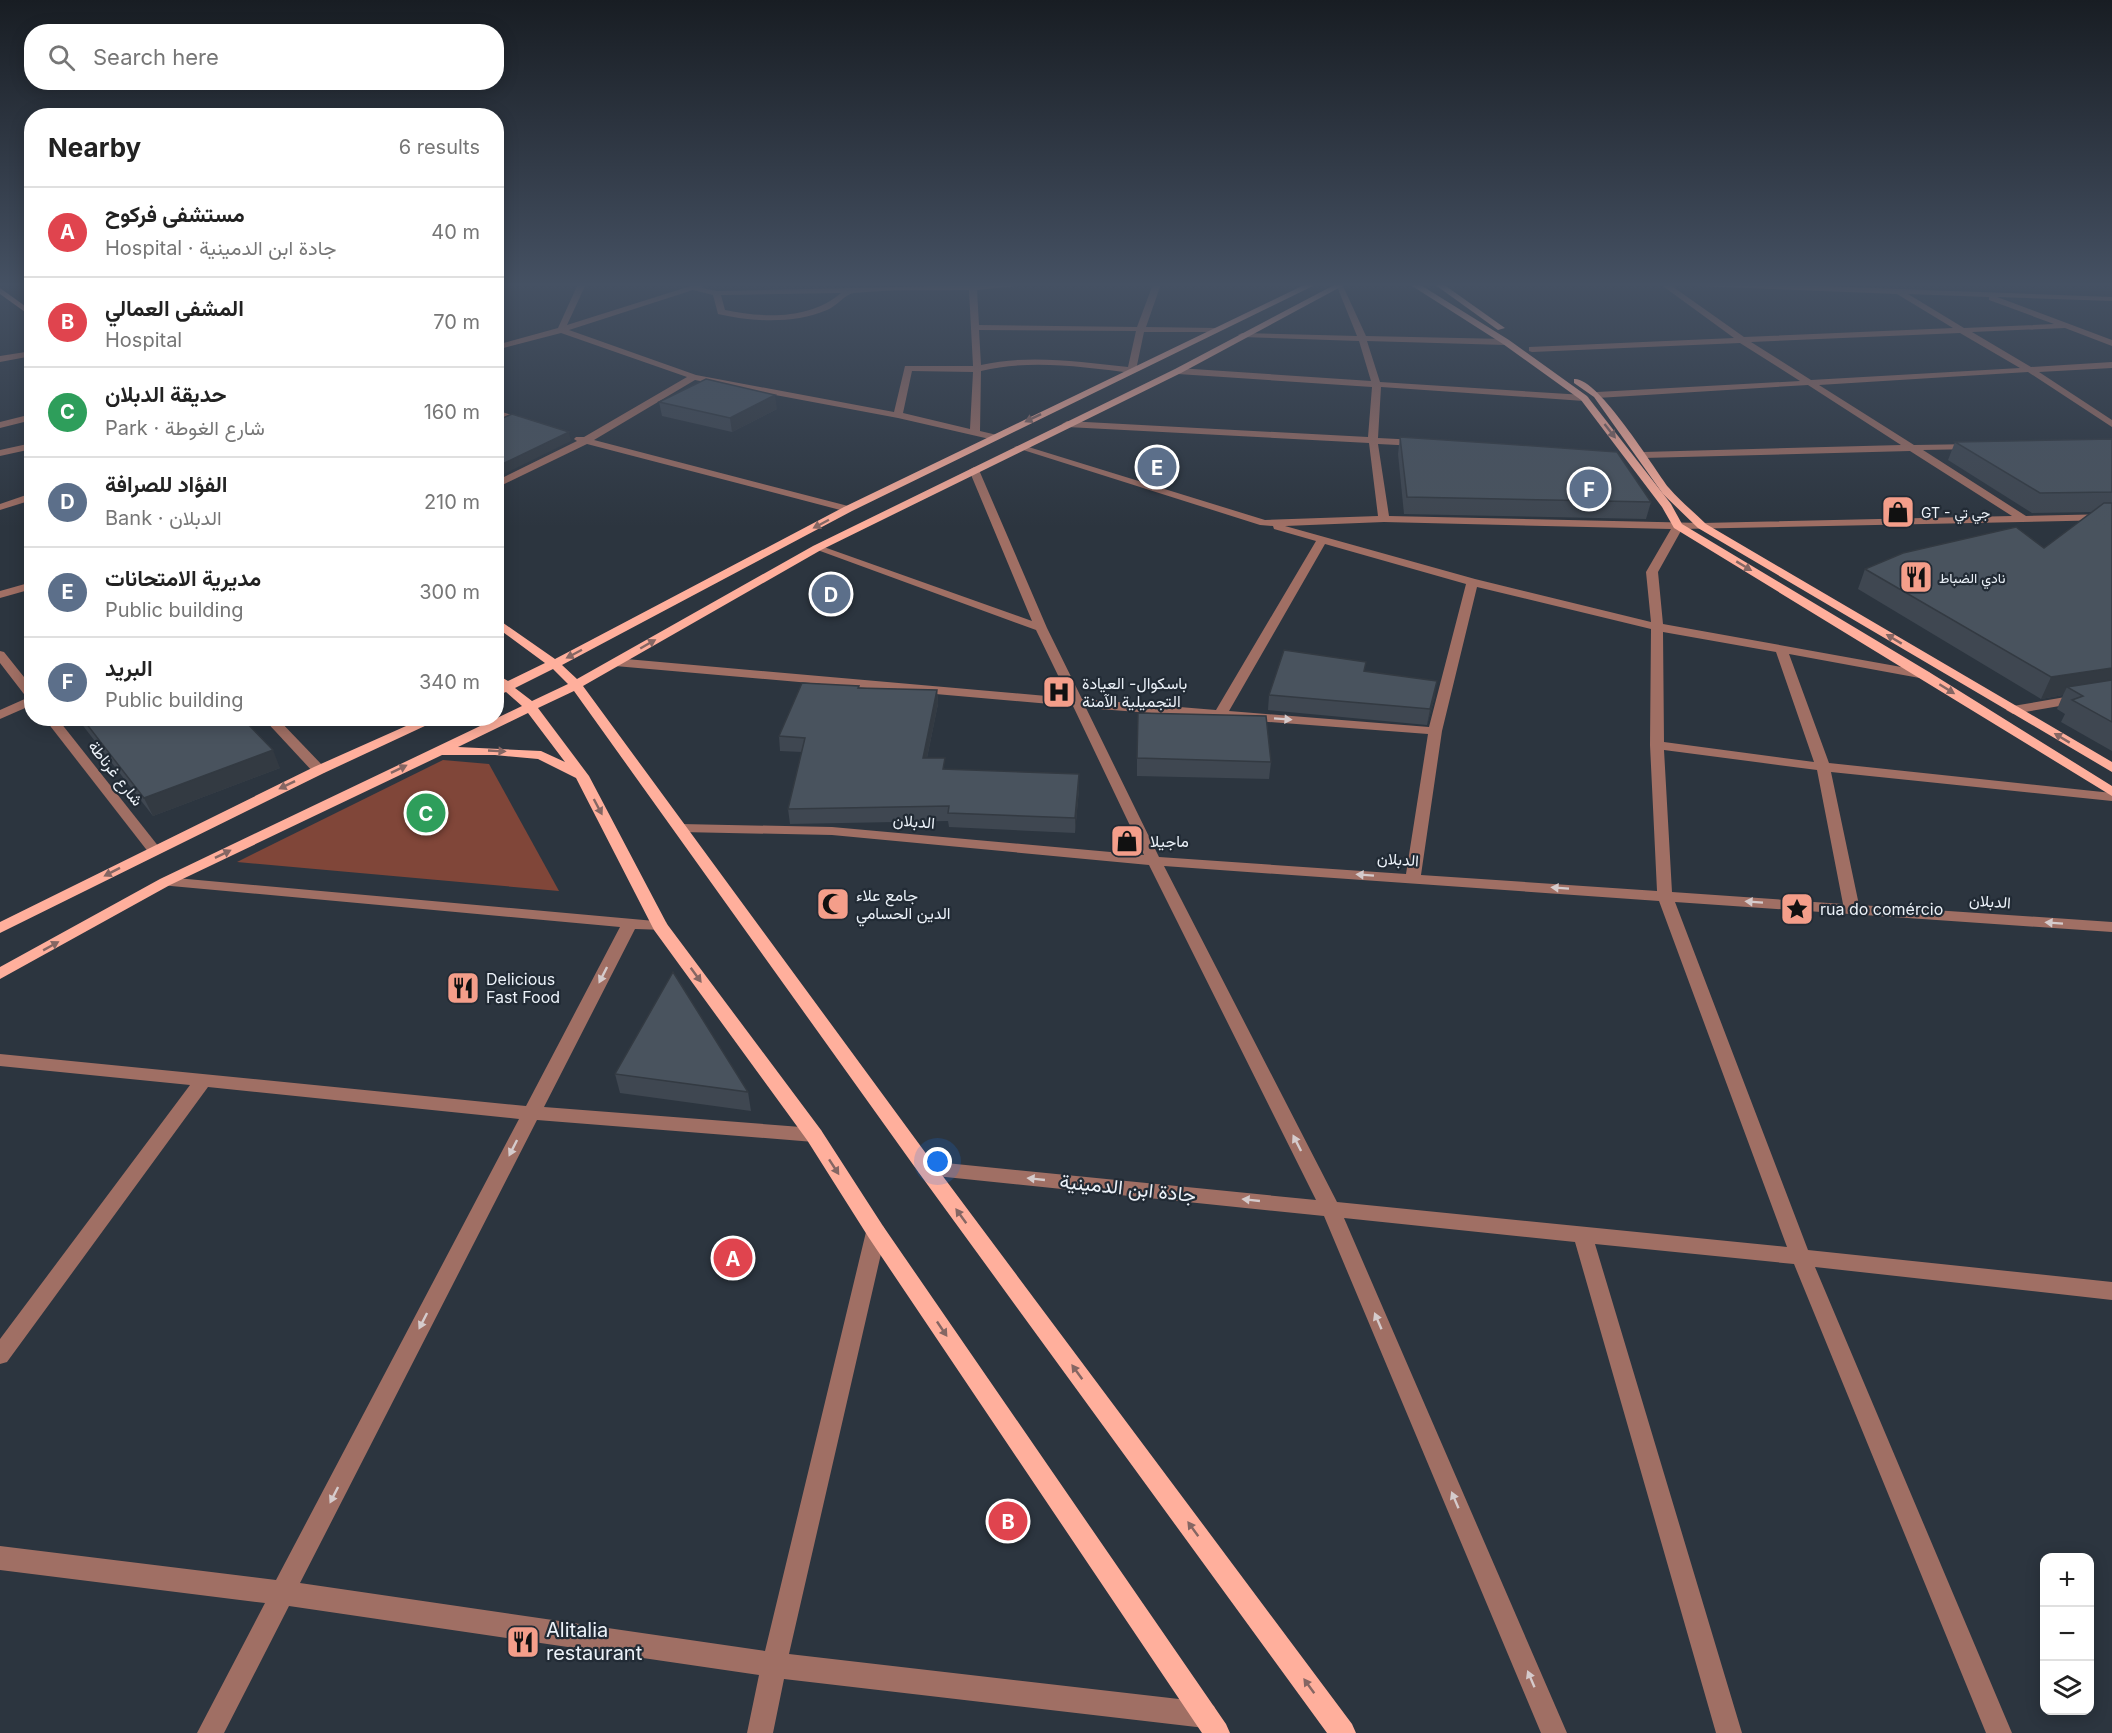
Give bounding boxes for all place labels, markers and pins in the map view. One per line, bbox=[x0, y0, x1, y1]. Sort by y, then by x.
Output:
pin: E bbox=[1138, 444, 1176, 490]
pin: F bbox=[1570, 466, 1608, 512]
shop icon: GT - جي تي bbox=[1880, 494, 1916, 530]
place label: GT - جي تي bbox=[1921, 504, 1990, 525]
restaurant icon: نادي الضباط bbox=[1898, 559, 1934, 595]
place label: نادي الضباط bbox=[1939, 569, 2005, 590]
pin: D bbox=[812, 572, 850, 616]
place label: باسكوال- العيادة التجميلية الآمنة bbox=[1082, 673, 1187, 711]
hospital icon: باسكوال- العيادة التجميلية الآمنة bbox=[1041, 674, 1077, 710]
pin: C bbox=[406, 790, 446, 836]
shop icon: ماجيلا bbox=[1109, 823, 1145, 859]
place label: ماجيلا bbox=[1150, 831, 1189, 851]
place label: جامع علاء الدين الحسامي bbox=[856, 885, 951, 927]
mosque icon: جامع علاء الدين الحسامي bbox=[815, 886, 851, 922]
place icon: rua do comércio bbox=[1779, 891, 1815, 927]
place label: rua do comércio bbox=[1820, 899, 1943, 919]
place label: Delicious Fast Food bbox=[486, 969, 560, 1007]
restaurant icon: Delicious Fast Food bbox=[445, 970, 481, 1006]
pin: A bbox=[714, 1236, 752, 1280]
pin: B bbox=[988, 1498, 1028, 1544]
place label: Alitalia restaurant bbox=[546, 1618, 643, 1665]
restaurant icon: Alitalia restaurant bbox=[505, 1624, 541, 1660]

